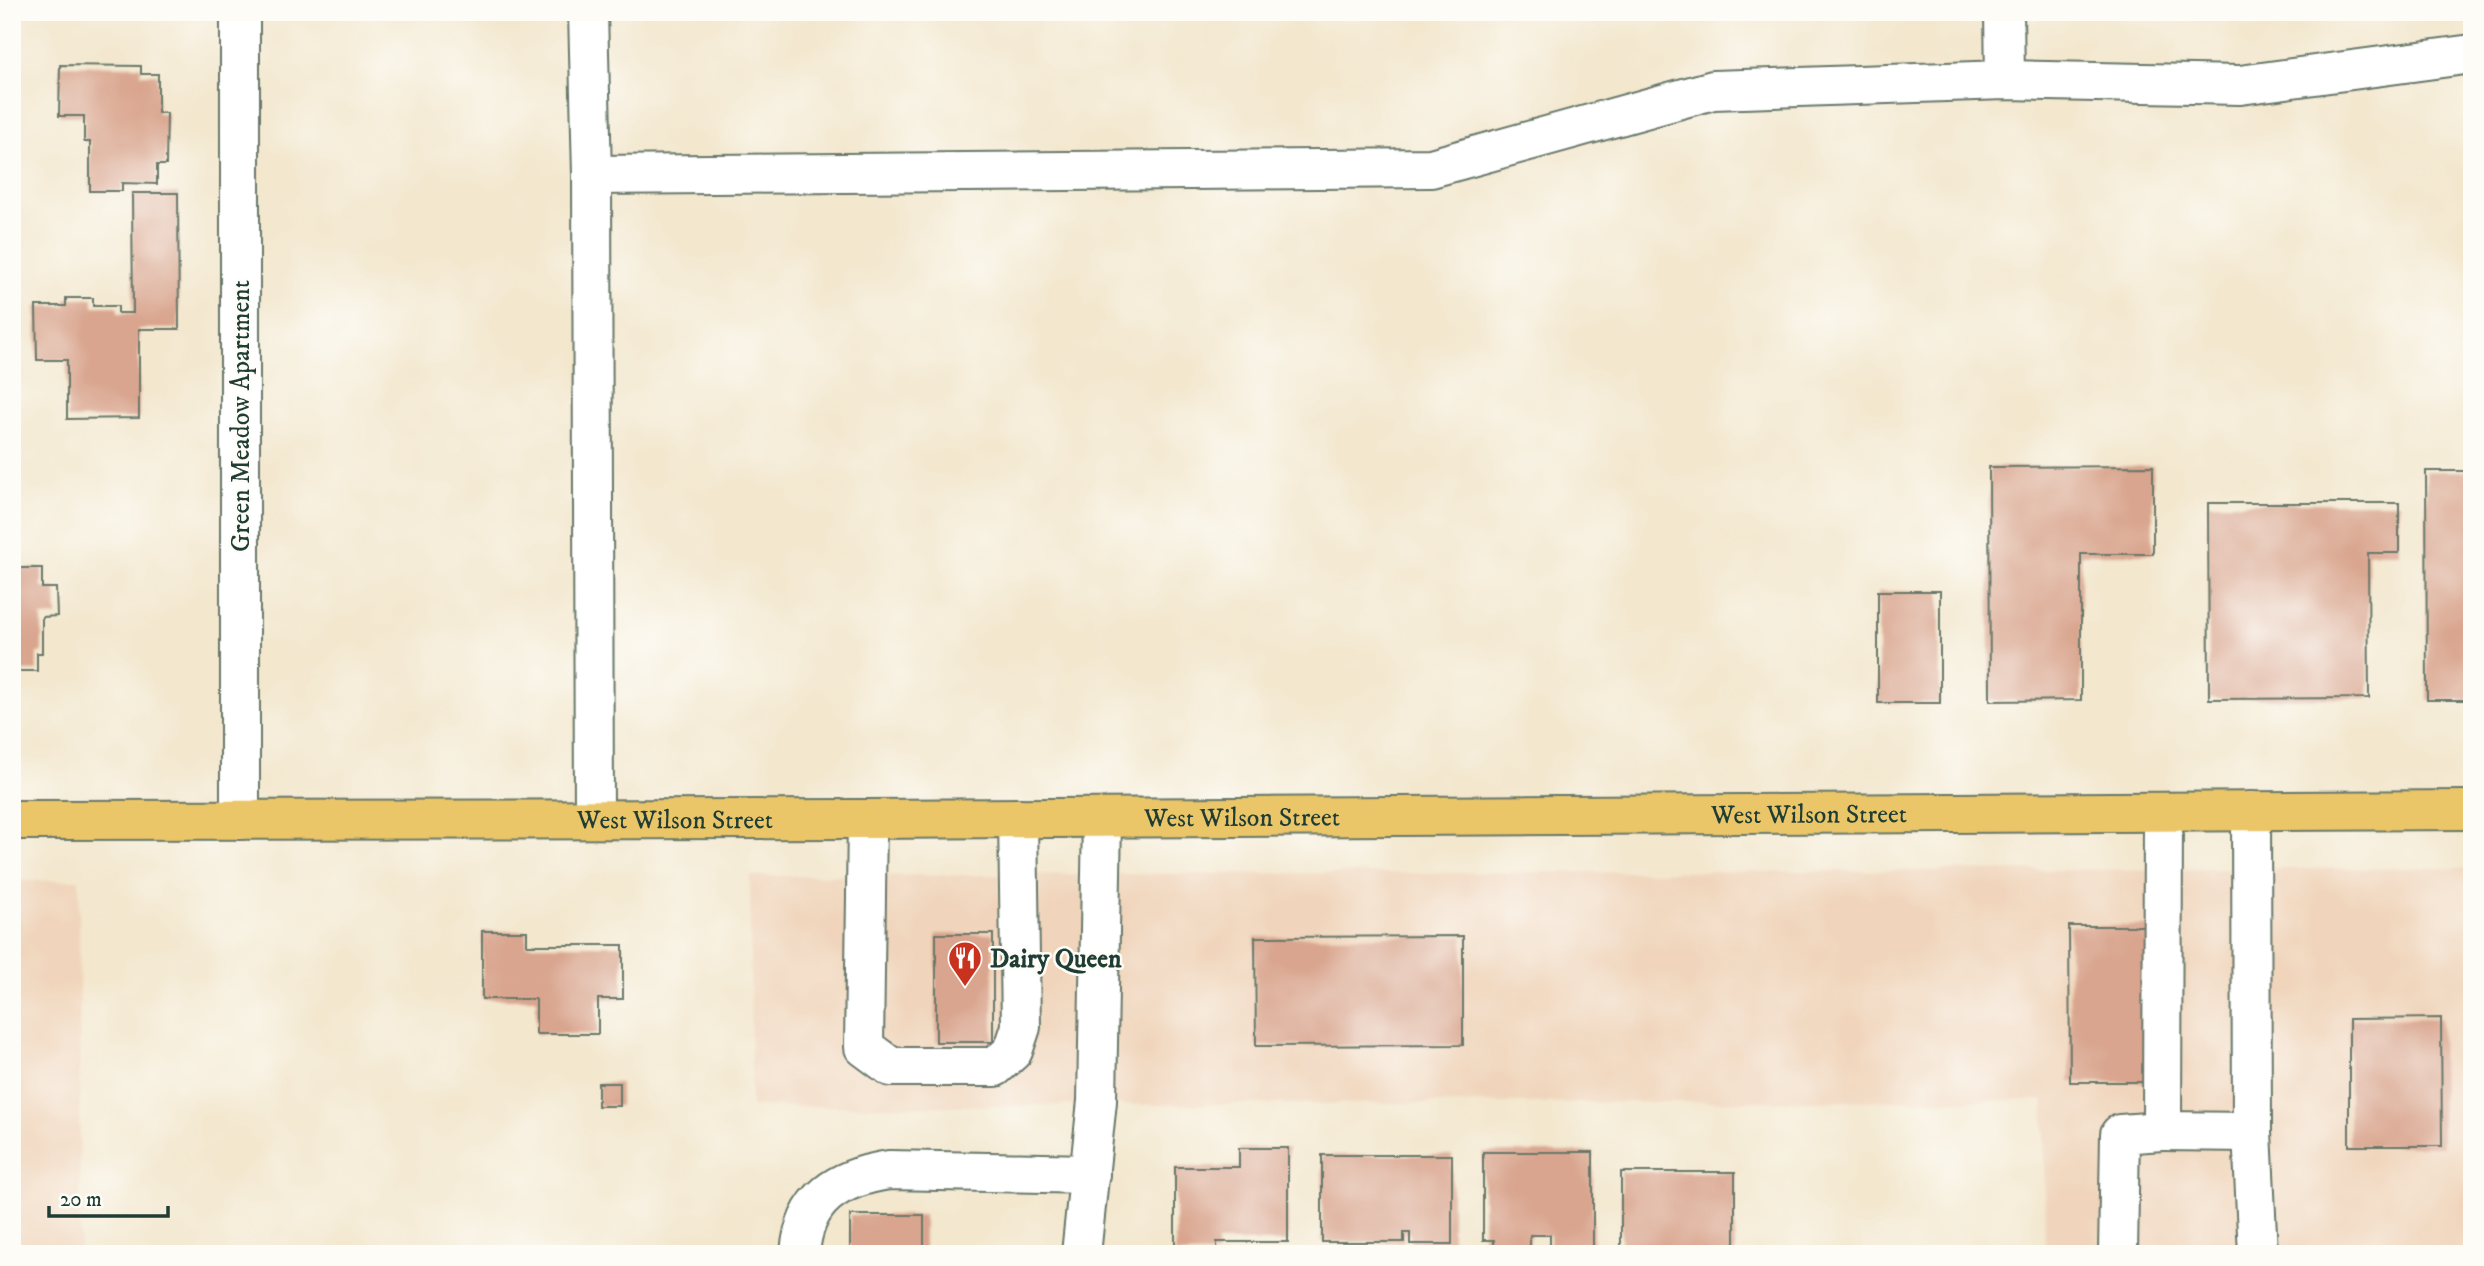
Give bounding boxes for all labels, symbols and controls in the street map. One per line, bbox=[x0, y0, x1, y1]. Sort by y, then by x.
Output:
street label: Green Meadow Apartment bbox=[225, 280, 258, 552]
street label: West Wilson Street bbox=[1710, 798, 1907, 832]
street label: West Wilson Street bbox=[1143, 801, 1340, 835]
street label: West Wilson Street bbox=[576, 804, 773, 837]
restaurant icon: Dairy Queen bbox=[946, 939, 984, 988]
place label: Dairy Queen bbox=[990, 943, 1122, 976]
scale bar bbox=[49, 1175, 168, 1219]
text: 20 m bbox=[60, 1187, 102, 1213]

